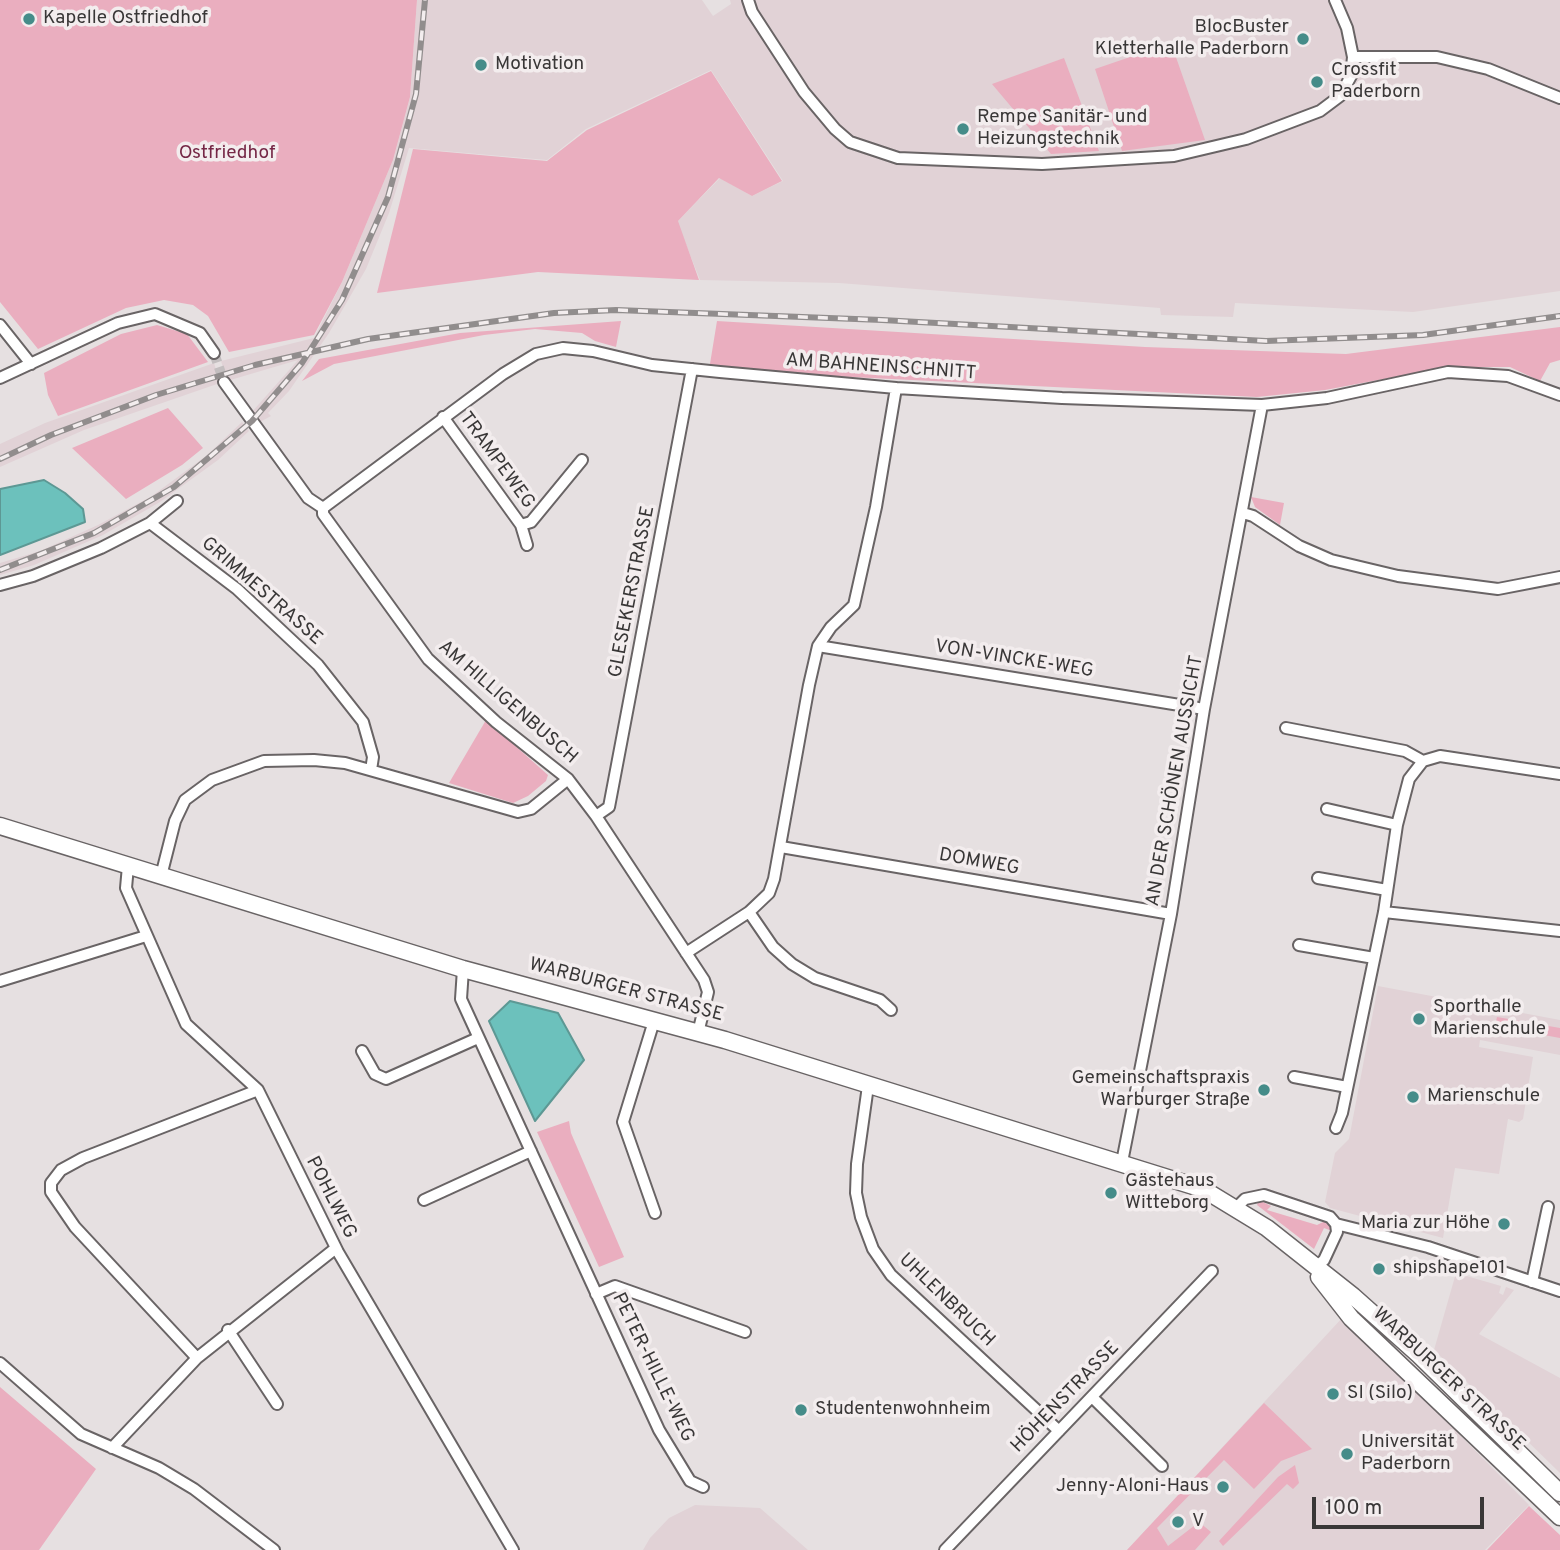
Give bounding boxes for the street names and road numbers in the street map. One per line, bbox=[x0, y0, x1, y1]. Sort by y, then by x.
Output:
street label: AM BAHNEINSCHNITT bbox=[785, 350, 977, 386]
street label: TRAMPEWEG bbox=[453, 408, 539, 514]
street label: GLESEKERSTRASSE bbox=[605, 504, 661, 680]
street label: GRIMMESTRASSE bbox=[196, 533, 326, 651]
street label: AM HILLIGENBUSCH bbox=[433, 636, 581, 770]
street label: VON-VINCKE-WEG bbox=[933, 636, 1095, 684]
street label: AN DER SCHÖNEN AUSSICHT bbox=[1143, 654, 1209, 908]
street label: DOMWEG bbox=[937, 845, 1021, 881]
street label: WARBURGER STRASSE bbox=[526, 954, 726, 1028]
street label: POHLWEG bbox=[300, 1153, 360, 1243]
street label: UHLENBRUCH bbox=[893, 1249, 999, 1353]
street label: PETER-HILLE-WEG bbox=[606, 1290, 698, 1446]
street label: WARBURGER STRASSE bbox=[1367, 1303, 1529, 1457]
street label: HÖHENSTRASSE bbox=[1007, 1338, 1125, 1458]

